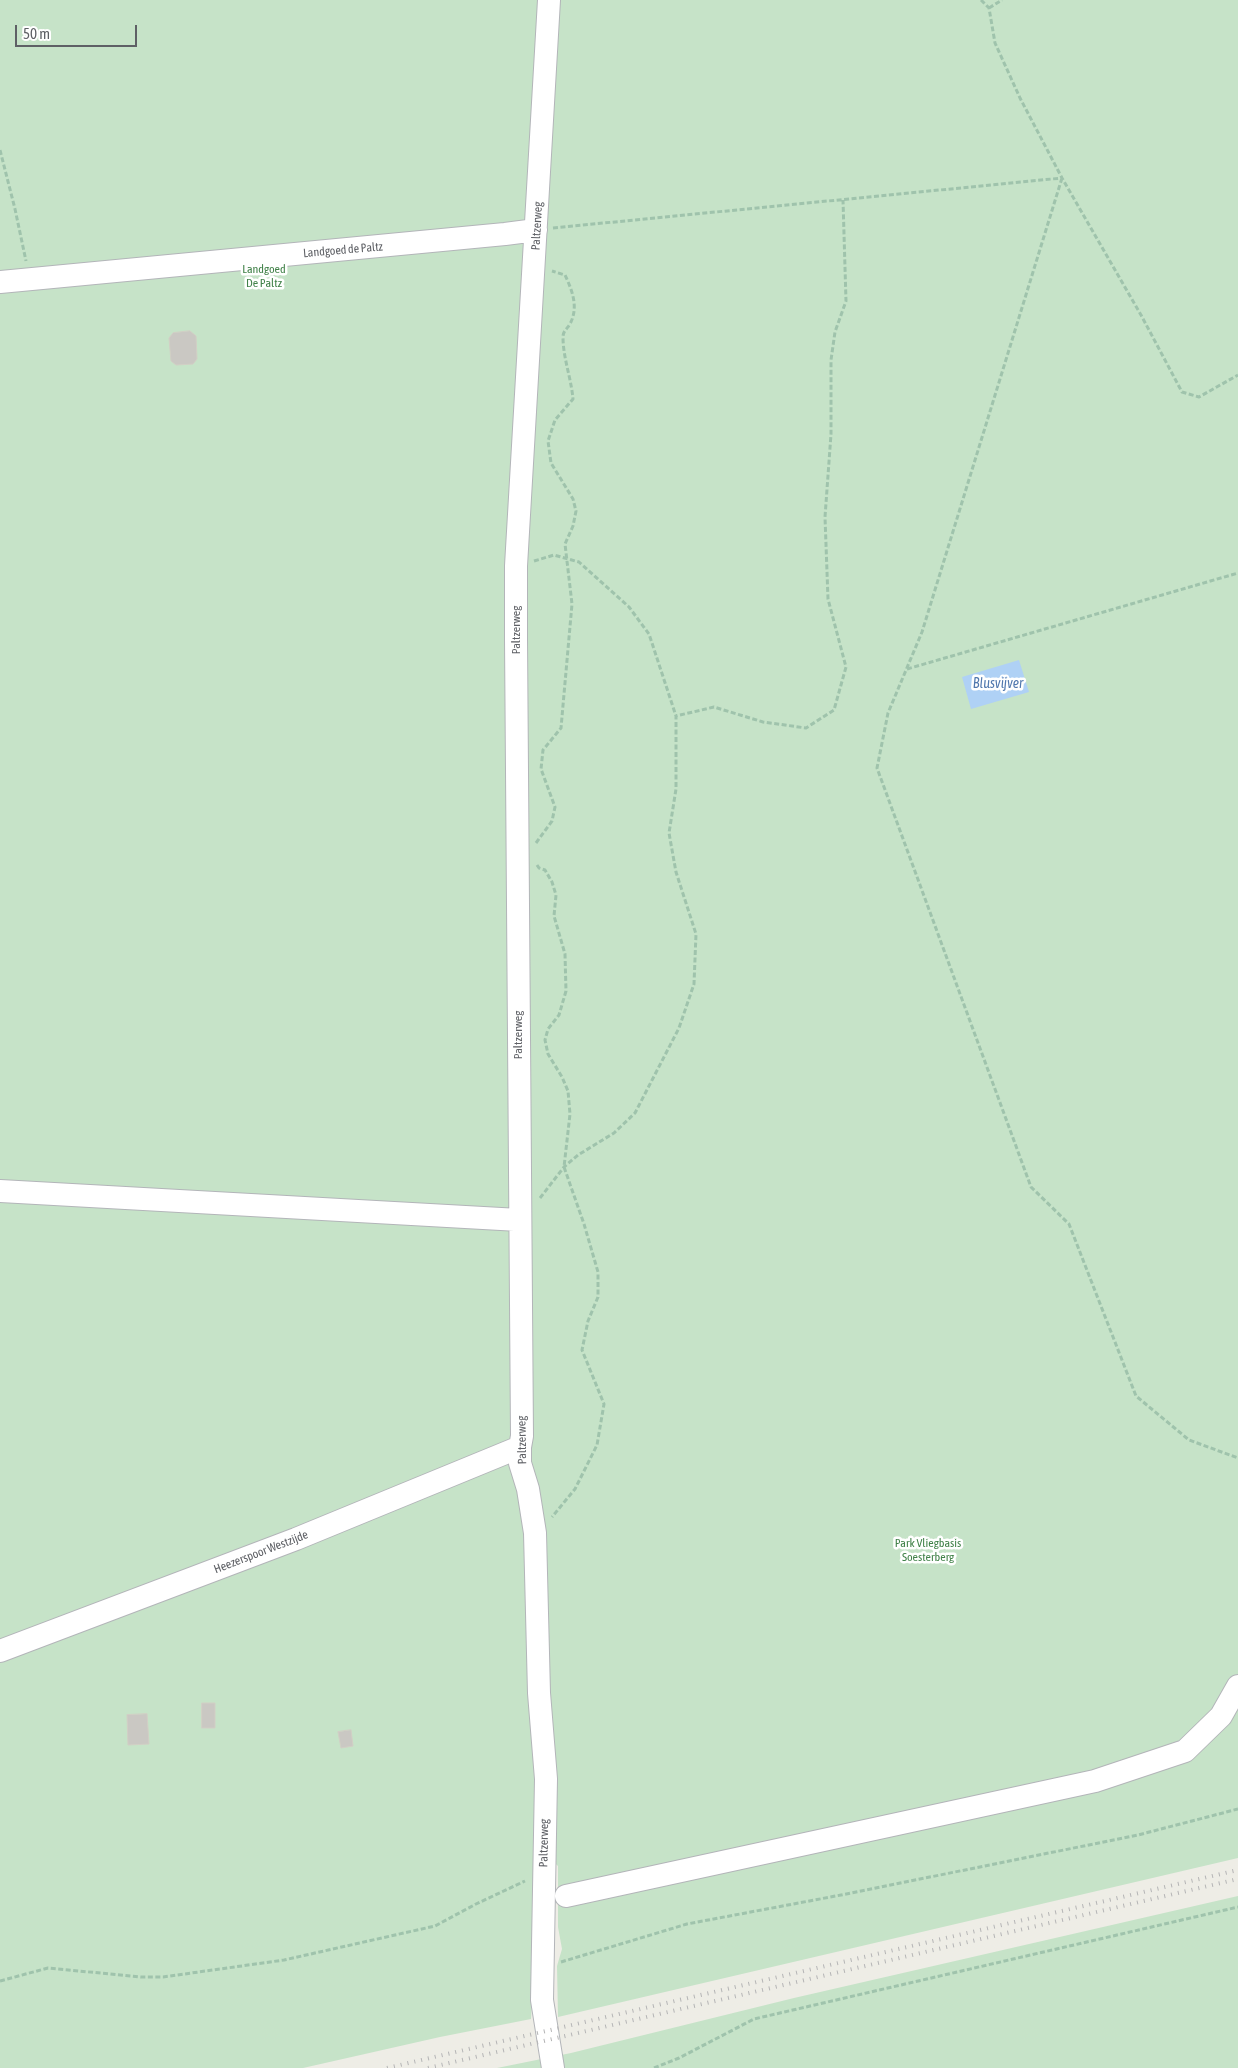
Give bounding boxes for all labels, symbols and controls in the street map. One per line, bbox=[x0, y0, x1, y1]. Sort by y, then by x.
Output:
scale bar bbox=[18, 15, 140, 47]
text: 50 m bbox=[23, 25, 50, 42]
street label: Paltzerweg bbox=[529, 201, 545, 251]
street label: Landgoed de Paltz bbox=[303, 239, 383, 261]
park label: Landgoed De Paltz bbox=[242, 262, 286, 290]
street label: Paltzerweg bbox=[509, 606, 523, 654]
water label: Blusvijver bbox=[973, 676, 1023, 692]
street label: Paltzerweg bbox=[511, 1011, 525, 1059]
street label: Paltzerweg bbox=[514, 1416, 530, 1464]
street label: Heezerspoor Westzijde bbox=[212, 1527, 310, 1577]
park label: Park Vliegbasis Soesterberg bbox=[895, 1536, 961, 1564]
street label: Paltzerweg bbox=[536, 1819, 552, 1867]

